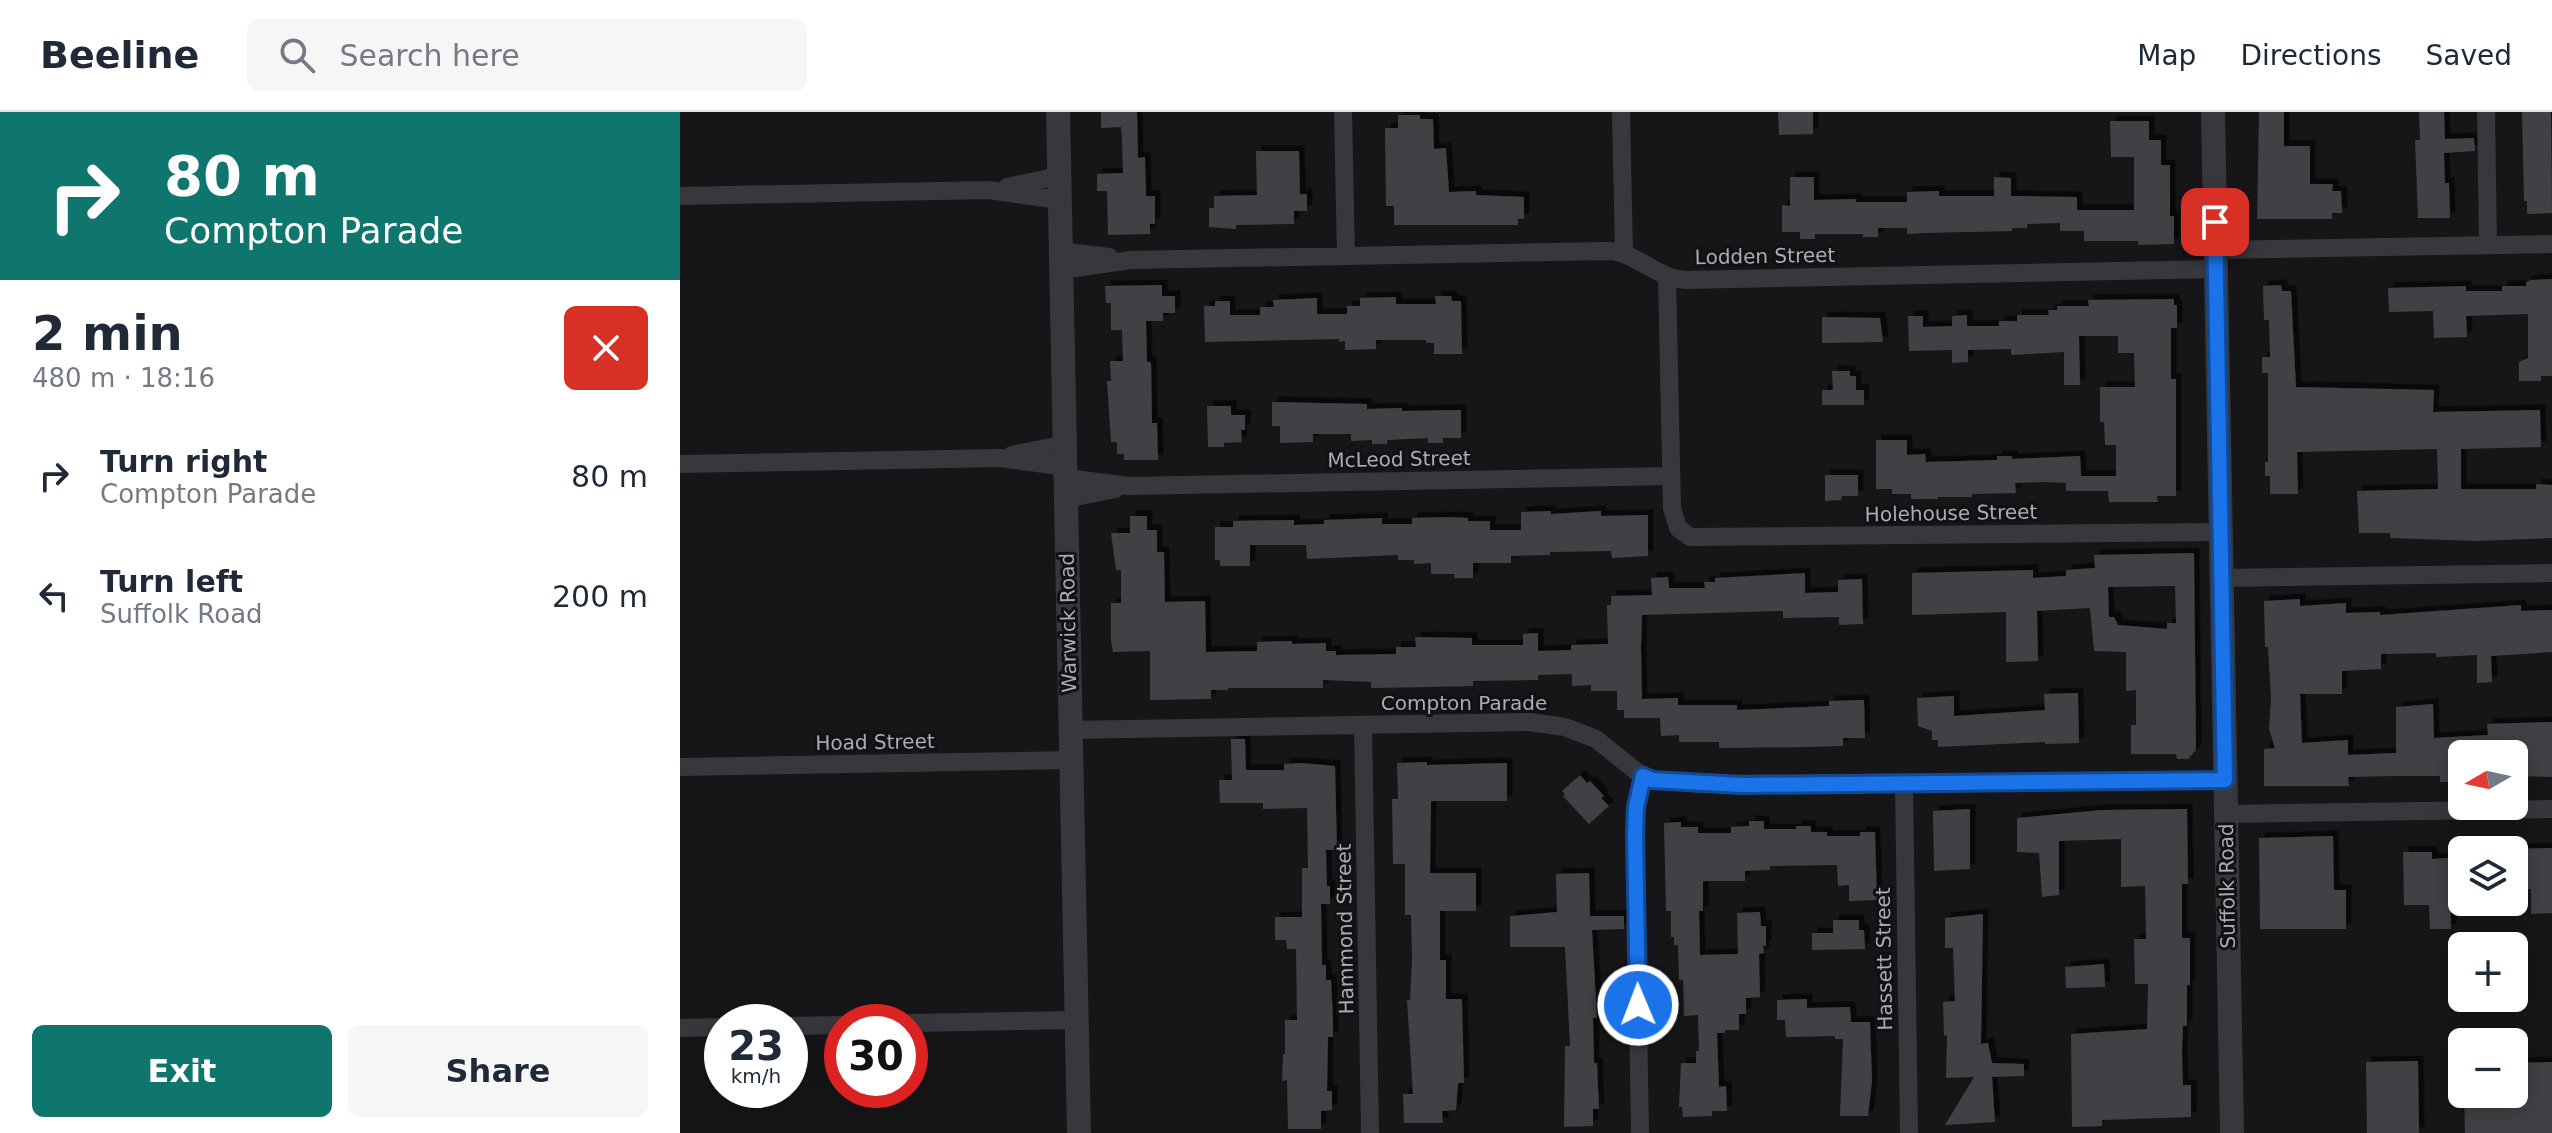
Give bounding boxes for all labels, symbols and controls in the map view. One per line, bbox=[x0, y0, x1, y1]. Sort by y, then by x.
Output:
search box bbox=[247, 19, 807, 91]
text: Beeline bbox=[40, 33, 199, 77]
icon: search bbox=[275, 33, 319, 77]
text: Search here bbox=[339, 38, 520, 73]
text: Map bbox=[2137, 39, 2196, 72]
text: Directions bbox=[2240, 39, 2381, 72]
text: Saved bbox=[2425, 39, 2512, 72]
text: 80 m bbox=[164, 143, 320, 208]
icon: right bbox=[32, 144, 136, 248]
pin bbox=[2181, 188, 2249, 256]
icon: arrive bbox=[2193, 200, 2237, 244]
text: Compton Parade bbox=[164, 210, 464, 251]
street label: Lodden Street bbox=[1695, 243, 1836, 269]
text: 2 min bbox=[32, 305, 183, 361]
button: close bbox=[564, 306, 648, 390]
text: 480 m · 18:16 bbox=[32, 363, 215, 393]
text: Turn right bbox=[100, 444, 267, 479]
street label: McLeod Street bbox=[1327, 446, 1471, 472]
icon: right bbox=[32, 454, 76, 498]
text: 80 m bbox=[571, 459, 648, 494]
text: Compton Parade bbox=[100, 479, 316, 509]
street label: Holehouse Street bbox=[1865, 499, 2038, 527]
street label: Warwick Road bbox=[1055, 553, 1081, 693]
text: Turn left bbox=[100, 564, 243, 599]
icon: left bbox=[32, 574, 76, 618]
text: 200 m bbox=[552, 579, 648, 614]
text: Suffolk Road bbox=[100, 599, 263, 629]
street label: Compton Parade bbox=[1381, 691, 1547, 715]
street label: Hoad Street bbox=[815, 729, 935, 755]
north arrow bbox=[2448, 740, 2528, 820]
map controls bbox=[2448, 740, 2528, 1108]
street label: Suffolk Road bbox=[2214, 823, 2240, 949]
button: layers bbox=[2448, 836, 2528, 916]
street label: Hammond Street bbox=[1332, 843, 1358, 1015]
street label: Hassett Street bbox=[1871, 887, 1897, 1031]
button: + bbox=[2448, 932, 2528, 1012]
position arrow bbox=[1596, 963, 1680, 1047]
speed limit sign: 30 bbox=[824, 1004, 928, 1108]
text: 23 bbox=[728, 1023, 784, 1069]
button: Exit bbox=[32, 1025, 332, 1117]
button: Share bbox=[348, 1025, 648, 1117]
button: − bbox=[2448, 1028, 2528, 1108]
text: km/h bbox=[731, 1064, 781, 1088]

